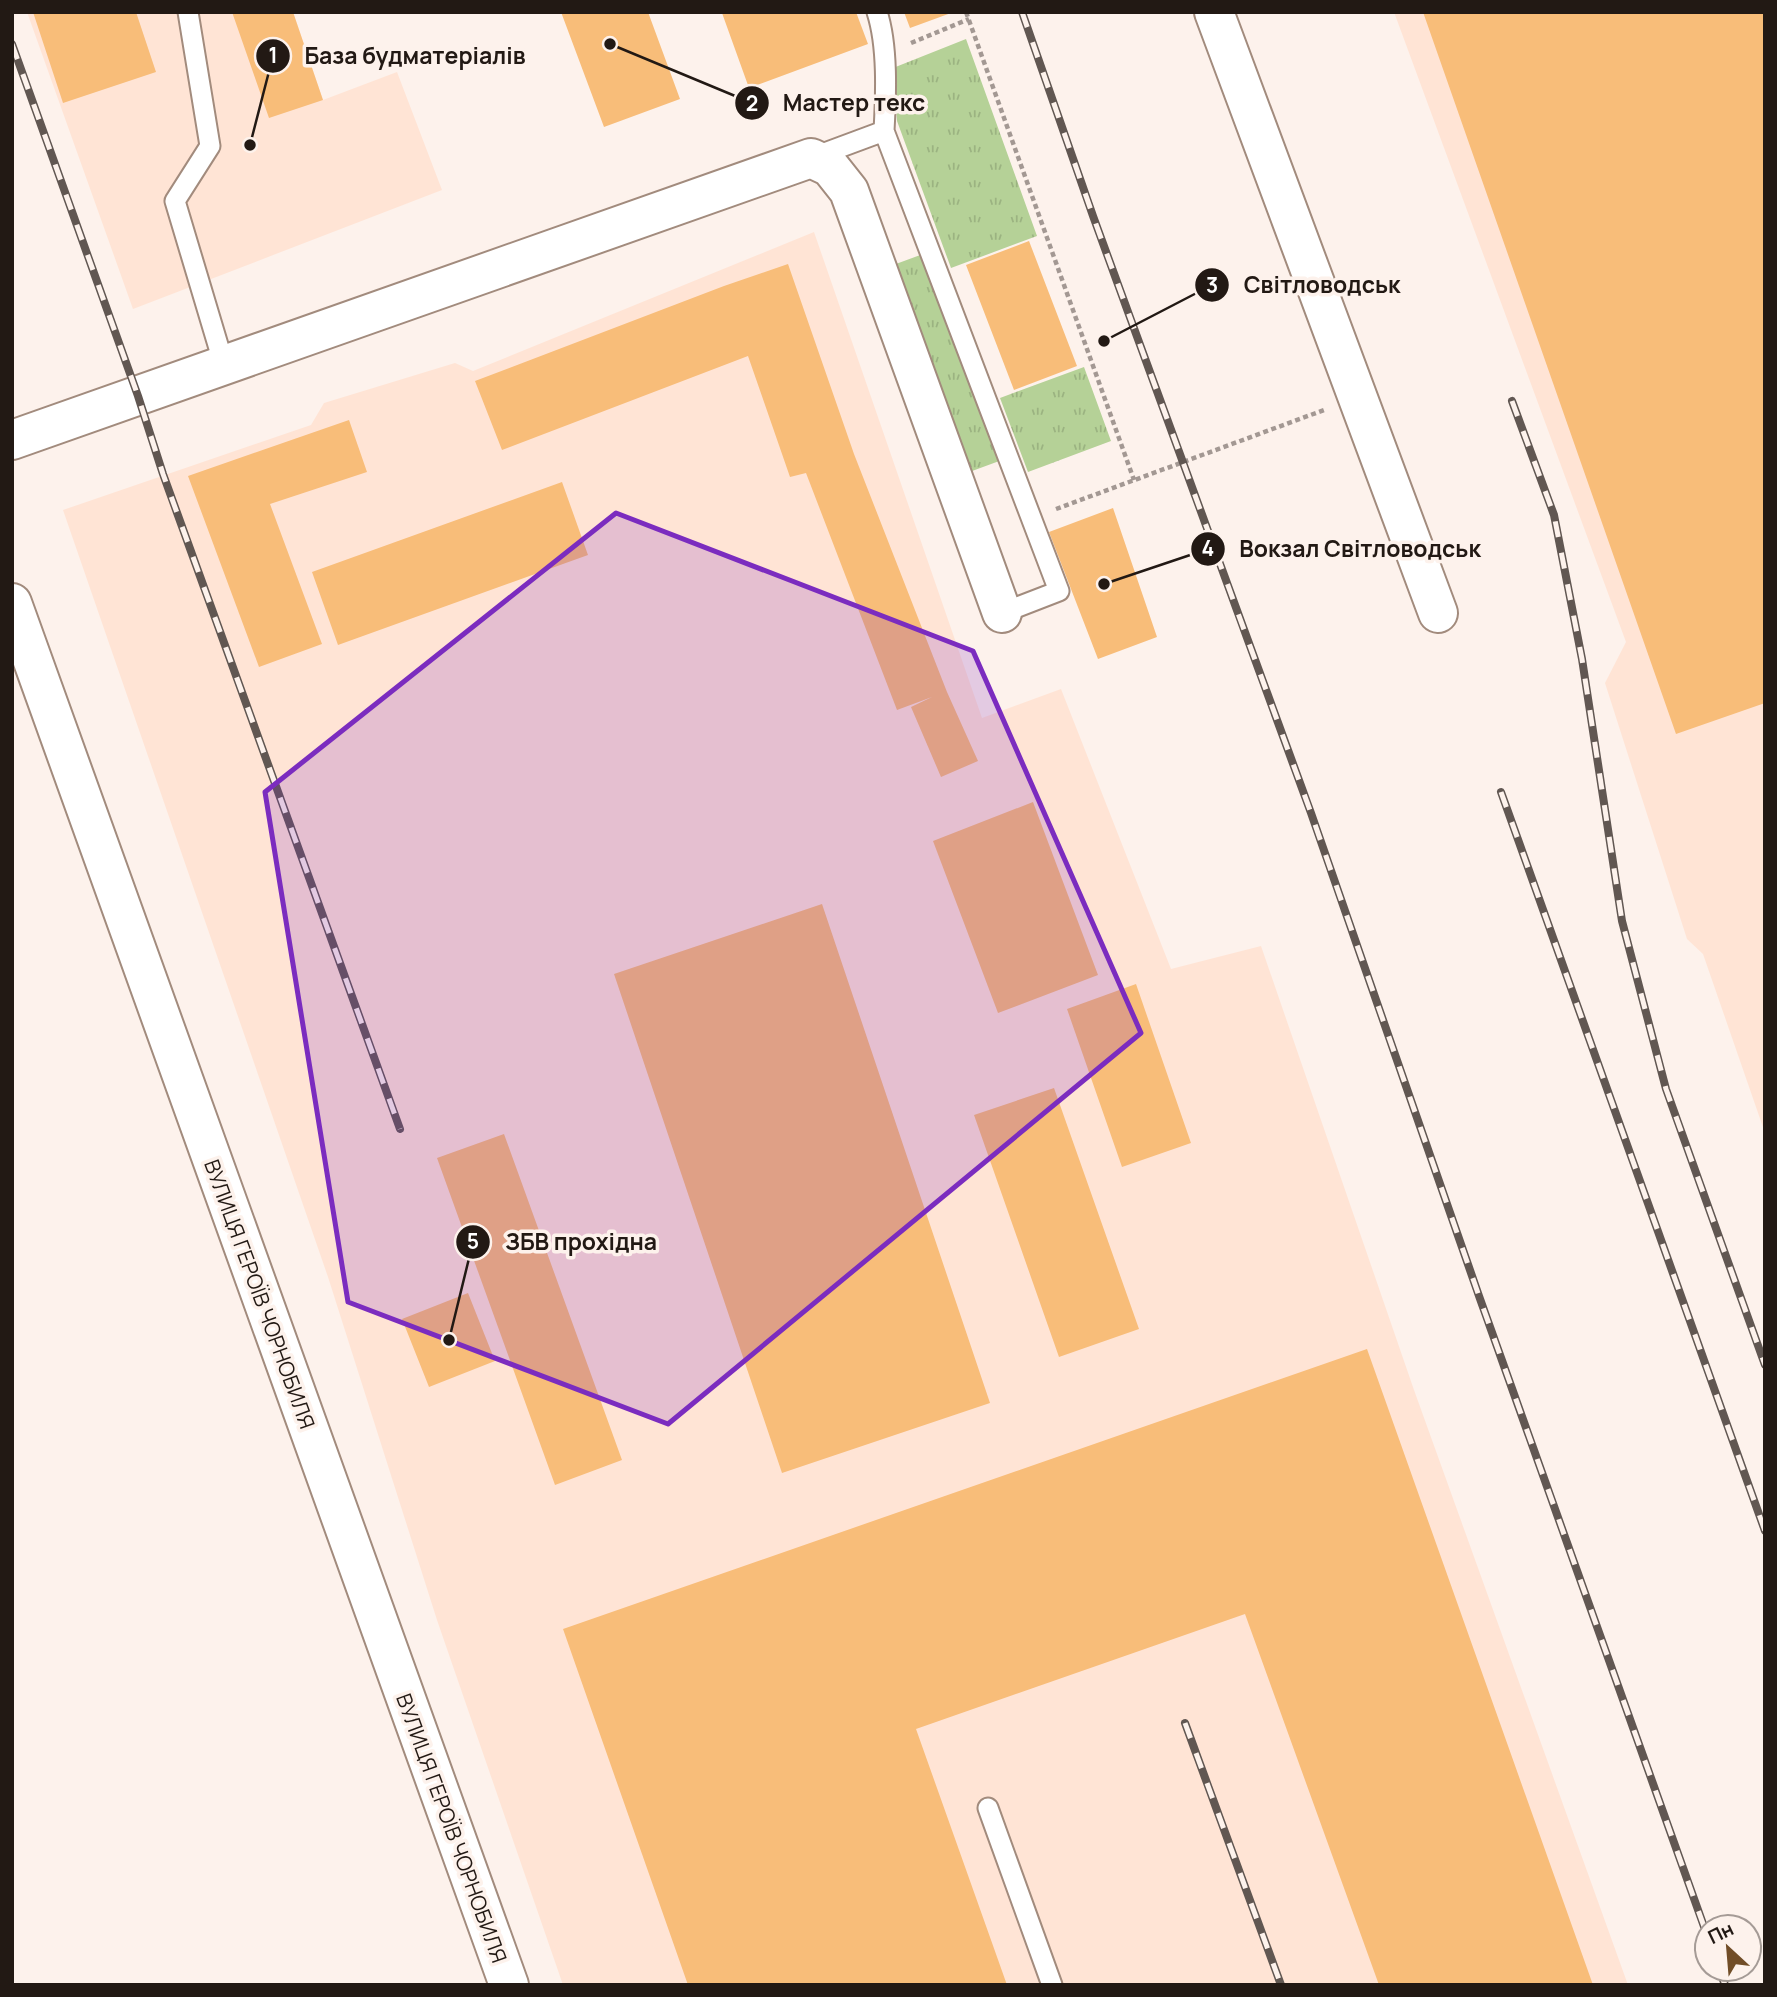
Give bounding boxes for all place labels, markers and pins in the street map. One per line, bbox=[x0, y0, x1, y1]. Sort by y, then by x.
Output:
callout: База будматеріалів bbox=[255, 34, 539, 78]
callout: Мастер текс bbox=[734, 81, 940, 125]
callout: Світловодськ bbox=[1194, 263, 1414, 307]
callout: Вокзал Світловодськ bbox=[1190, 527, 1495, 571]
callout: ЗБВ прохідна bbox=[456, 1220, 671, 1264]

